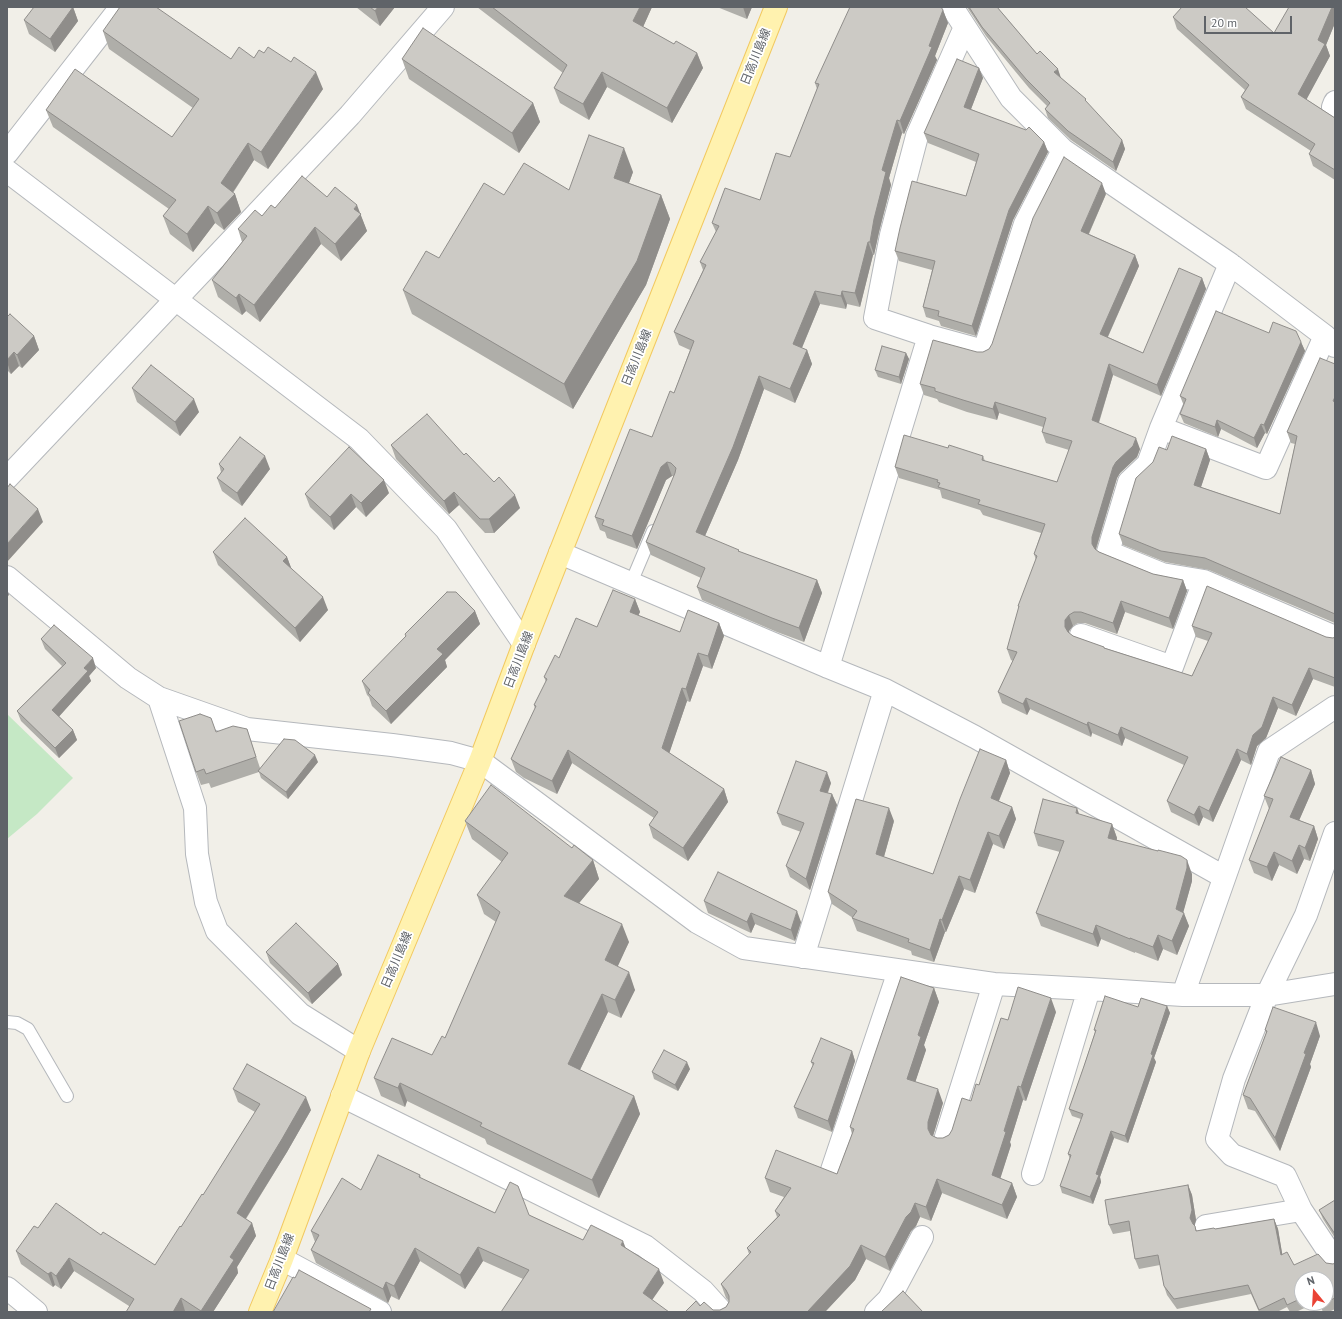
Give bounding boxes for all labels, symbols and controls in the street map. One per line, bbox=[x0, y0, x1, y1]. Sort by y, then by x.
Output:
scale bar bbox=[1206, 8, 1294, 34]
text: 20 m bbox=[1211, 15, 1237, 30]
street label: 日高川島線 bbox=[738, 26, 774, 88]
street label: 日高川島線 bbox=[619, 327, 655, 389]
street label: 日高川島線 bbox=[502, 629, 536, 691]
street label: 日高川島線 bbox=[379, 930, 415, 990]
street label: 日高川島線 bbox=[263, 1231, 297, 1293]
north arrow bbox=[1294, 1271, 1334, 1311]
text: N bbox=[1305, 1273, 1316, 1288]

